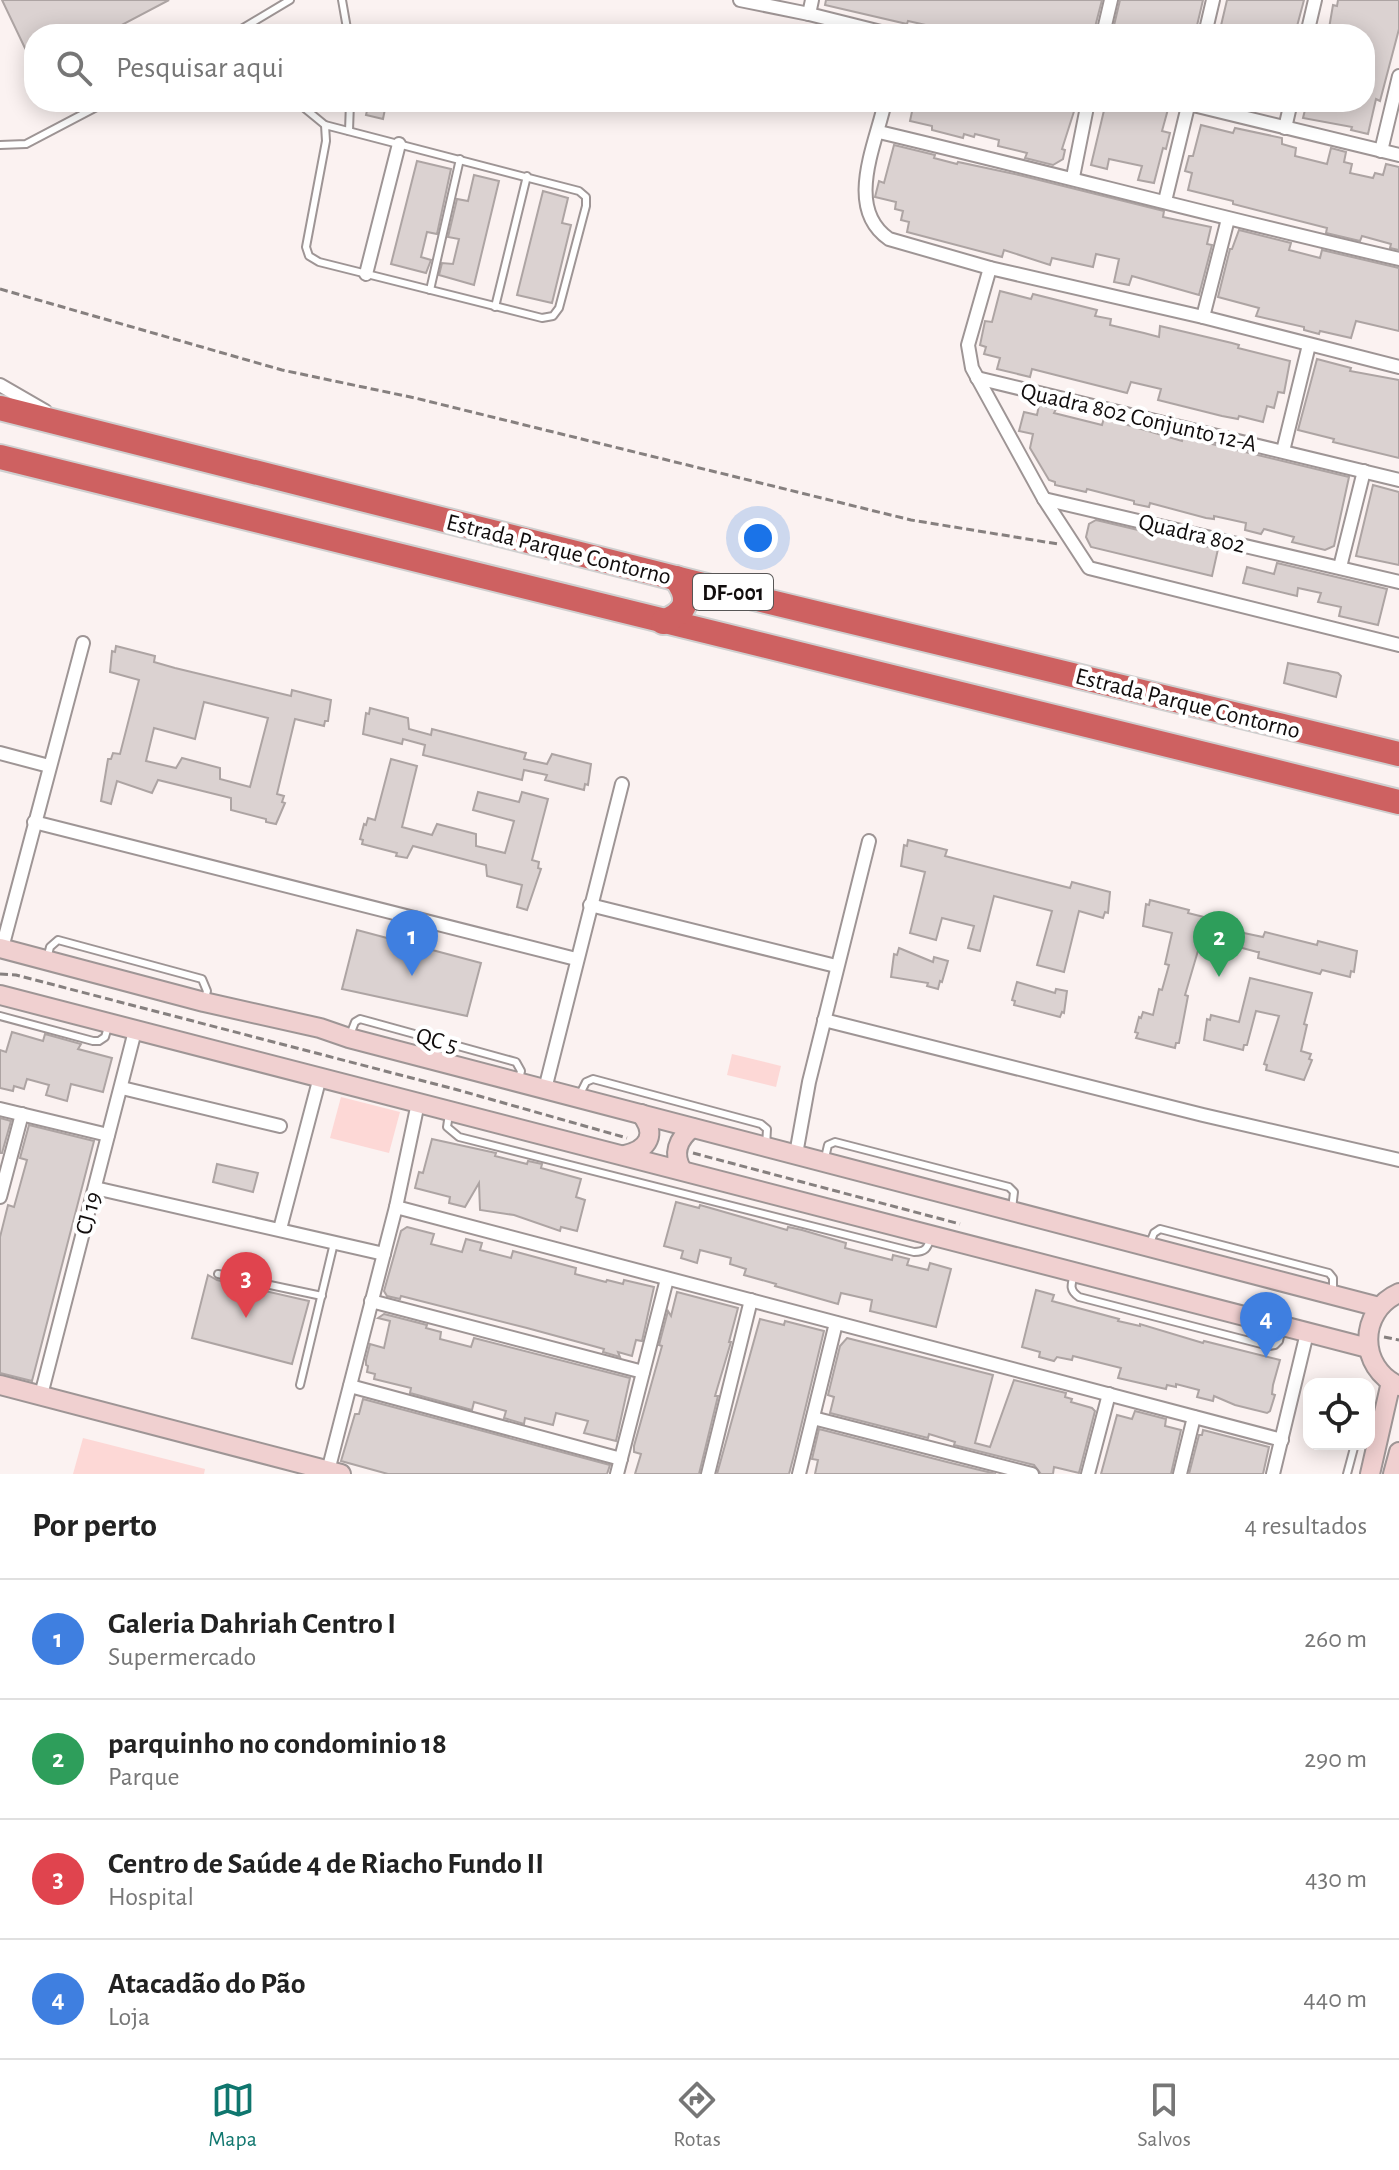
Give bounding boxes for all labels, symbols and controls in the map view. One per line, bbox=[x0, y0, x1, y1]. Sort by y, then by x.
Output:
search box bbox=[24, 24, 1375, 112]
icon: search bbox=[52, 46, 96, 90]
text: Pesquisar aqui bbox=[116, 53, 284, 83]
street label: Quadra 802 Conjunto 12-A bbox=[1018, 379, 1259, 457]
street label: Estrada Parque Contorno bbox=[444, 510, 674, 590]
street label: Quadra 802 bbox=[1136, 510, 1247, 558]
your location bbox=[738, 518, 778, 558]
road number: DF-001 bbox=[693, 574, 773, 610]
street label: Estrada Parque Contorno bbox=[1073, 664, 1303, 744]
pin: 1 bbox=[386, 910, 438, 976]
pin: 2 bbox=[1193, 911, 1245, 977]
street label: QC 5 bbox=[413, 1024, 460, 1058]
street label: CJ 19 bbox=[72, 1189, 106, 1237]
pin: 3 bbox=[220, 1252, 272, 1318]
pin: 4 bbox=[1240, 1292, 1292, 1358]
map controls bbox=[1303, 1378, 1375, 1450]
button: locate bbox=[1303, 1378, 1375, 1450]
text: Por perto bbox=[32, 1509, 157, 1543]
text: 4 resultados bbox=[1244, 1513, 1367, 1539]
text: Galeria Dahriah Centro I bbox=[108, 1609, 396, 1639]
text: 1 bbox=[53, 1626, 63, 1652]
text: 260 m bbox=[1304, 1626, 1367, 1652]
text: Supermercado bbox=[108, 1644, 256, 1670]
text: parquinho no condominio 18 bbox=[108, 1729, 447, 1759]
text: 2 bbox=[52, 1746, 64, 1772]
text: 290 m bbox=[1304, 1746, 1367, 1772]
text: Parque bbox=[108, 1764, 179, 1790]
text: Centro de Saúde 4 de Riacho Fundo II bbox=[108, 1849, 544, 1879]
text: 3 bbox=[52, 1866, 64, 1892]
text: 430 m bbox=[1305, 1866, 1367, 1892]
text: Hospital bbox=[108, 1884, 194, 1910]
text: Atacadão do Pão bbox=[108, 1969, 306, 1999]
text: 4 bbox=[51, 1986, 65, 2012]
text: 440 m bbox=[1303, 1986, 1367, 2012]
text: Loja bbox=[108, 2004, 150, 2030]
tab: Mapa bbox=[208, 2078, 257, 2152]
tab: Rotas bbox=[673, 2078, 721, 2152]
tab: Salvos bbox=[1137, 2078, 1191, 2152]

